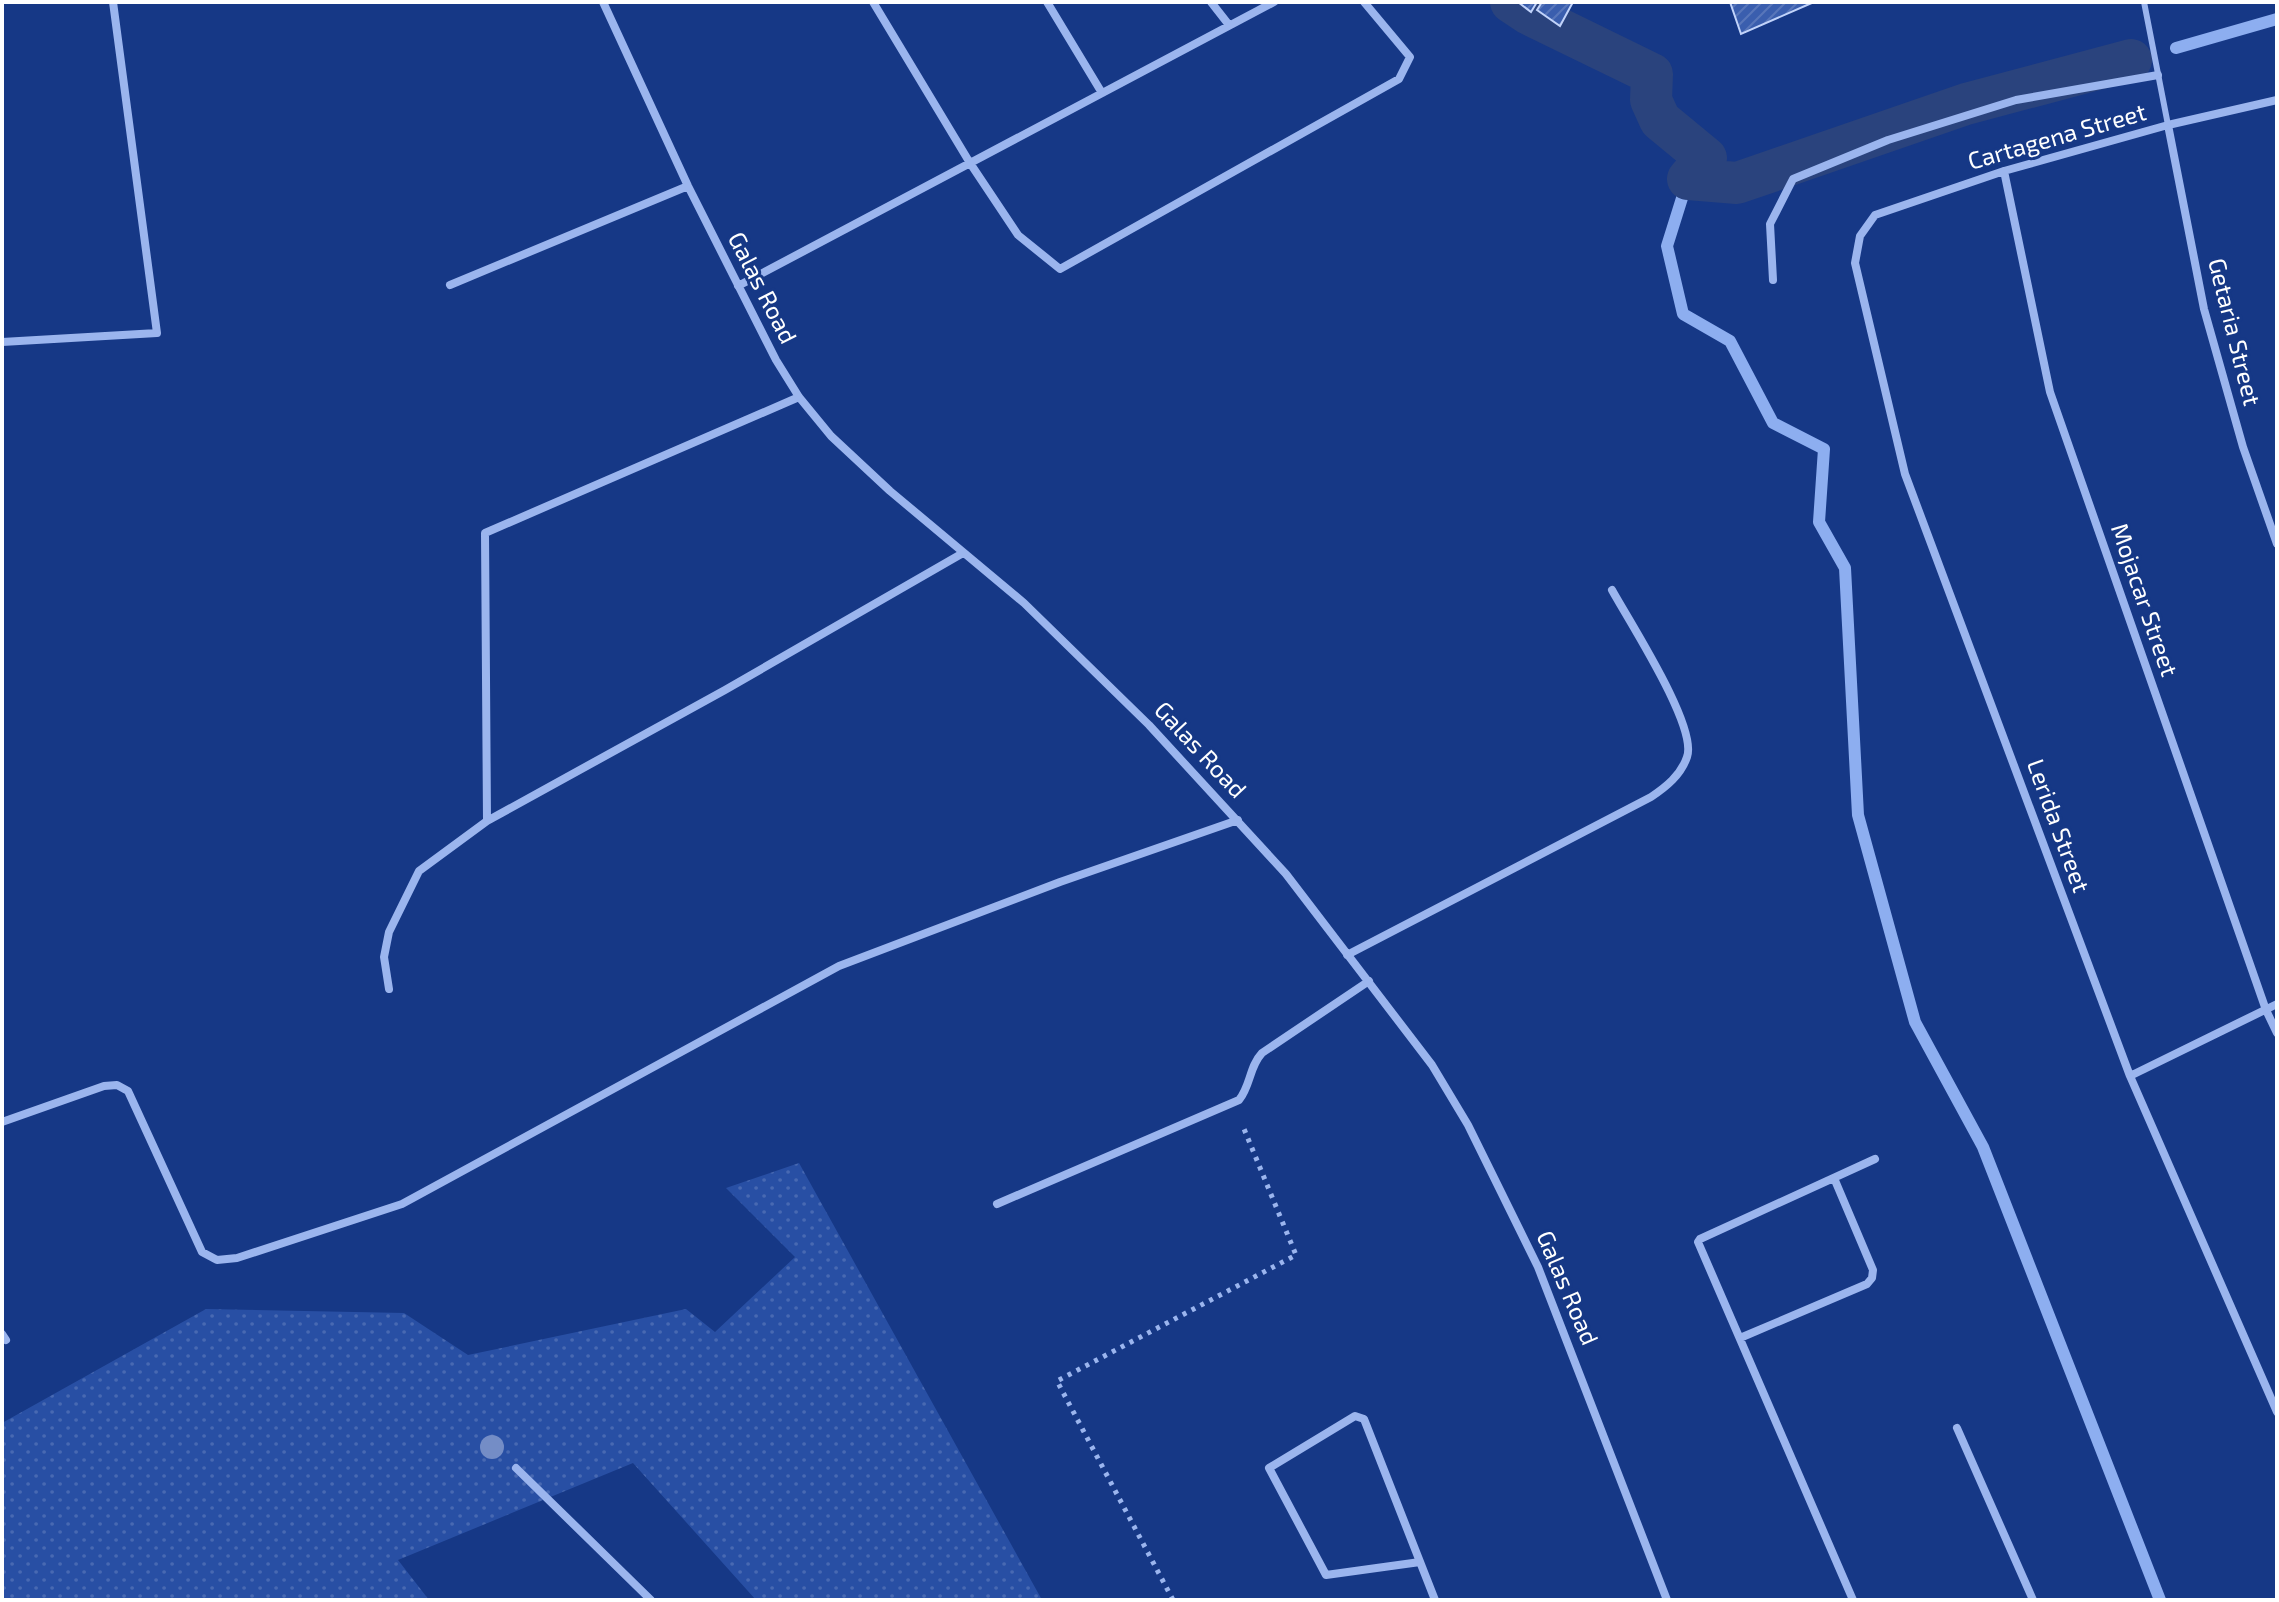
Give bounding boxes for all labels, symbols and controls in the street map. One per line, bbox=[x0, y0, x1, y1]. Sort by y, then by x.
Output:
street label: Cartagena Street bbox=[1964, 96, 2149, 175]
street label: Galas Road bbox=[723, 227, 804, 348]
street label: Getaria Street bbox=[2203, 255, 2268, 408]
street label: Mojacar Street bbox=[2106, 519, 2185, 680]
street label: Galas Road bbox=[1149, 695, 1253, 803]
street label: Lerida Street bbox=[2022, 755, 2097, 896]
street label: Galas Road bbox=[1531, 1226, 1605, 1349]

